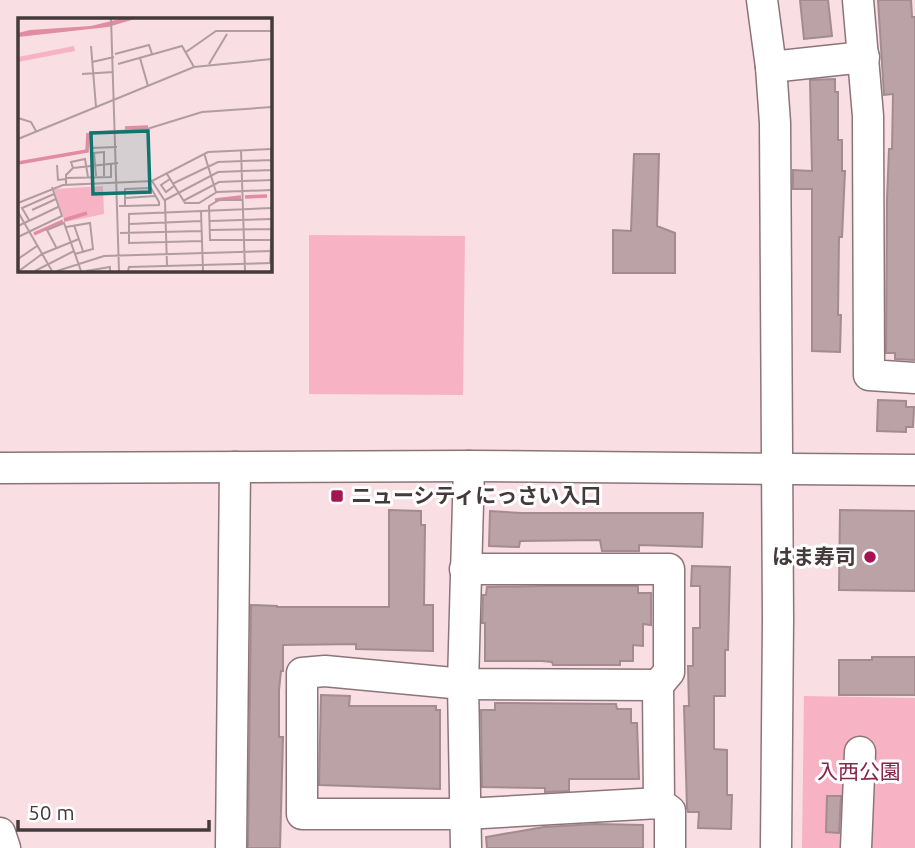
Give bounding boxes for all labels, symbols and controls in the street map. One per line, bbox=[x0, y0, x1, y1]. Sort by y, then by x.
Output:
inset map bbox=[18, 18, 271, 271]
place label: ニューシティにっさい入口 bbox=[351, 483, 601, 507]
marker: ニューシティにっさい入口 bbox=[329, 488, 345, 504]
place label: はま寿司 bbox=[772, 544, 856, 568]
marker: はま寿司 bbox=[862, 549, 878, 565]
park label: 入西公園 bbox=[817, 759, 901, 783]
scale bar bbox=[18, 788, 208, 832]
text: 50 m bbox=[28, 800, 75, 824]

